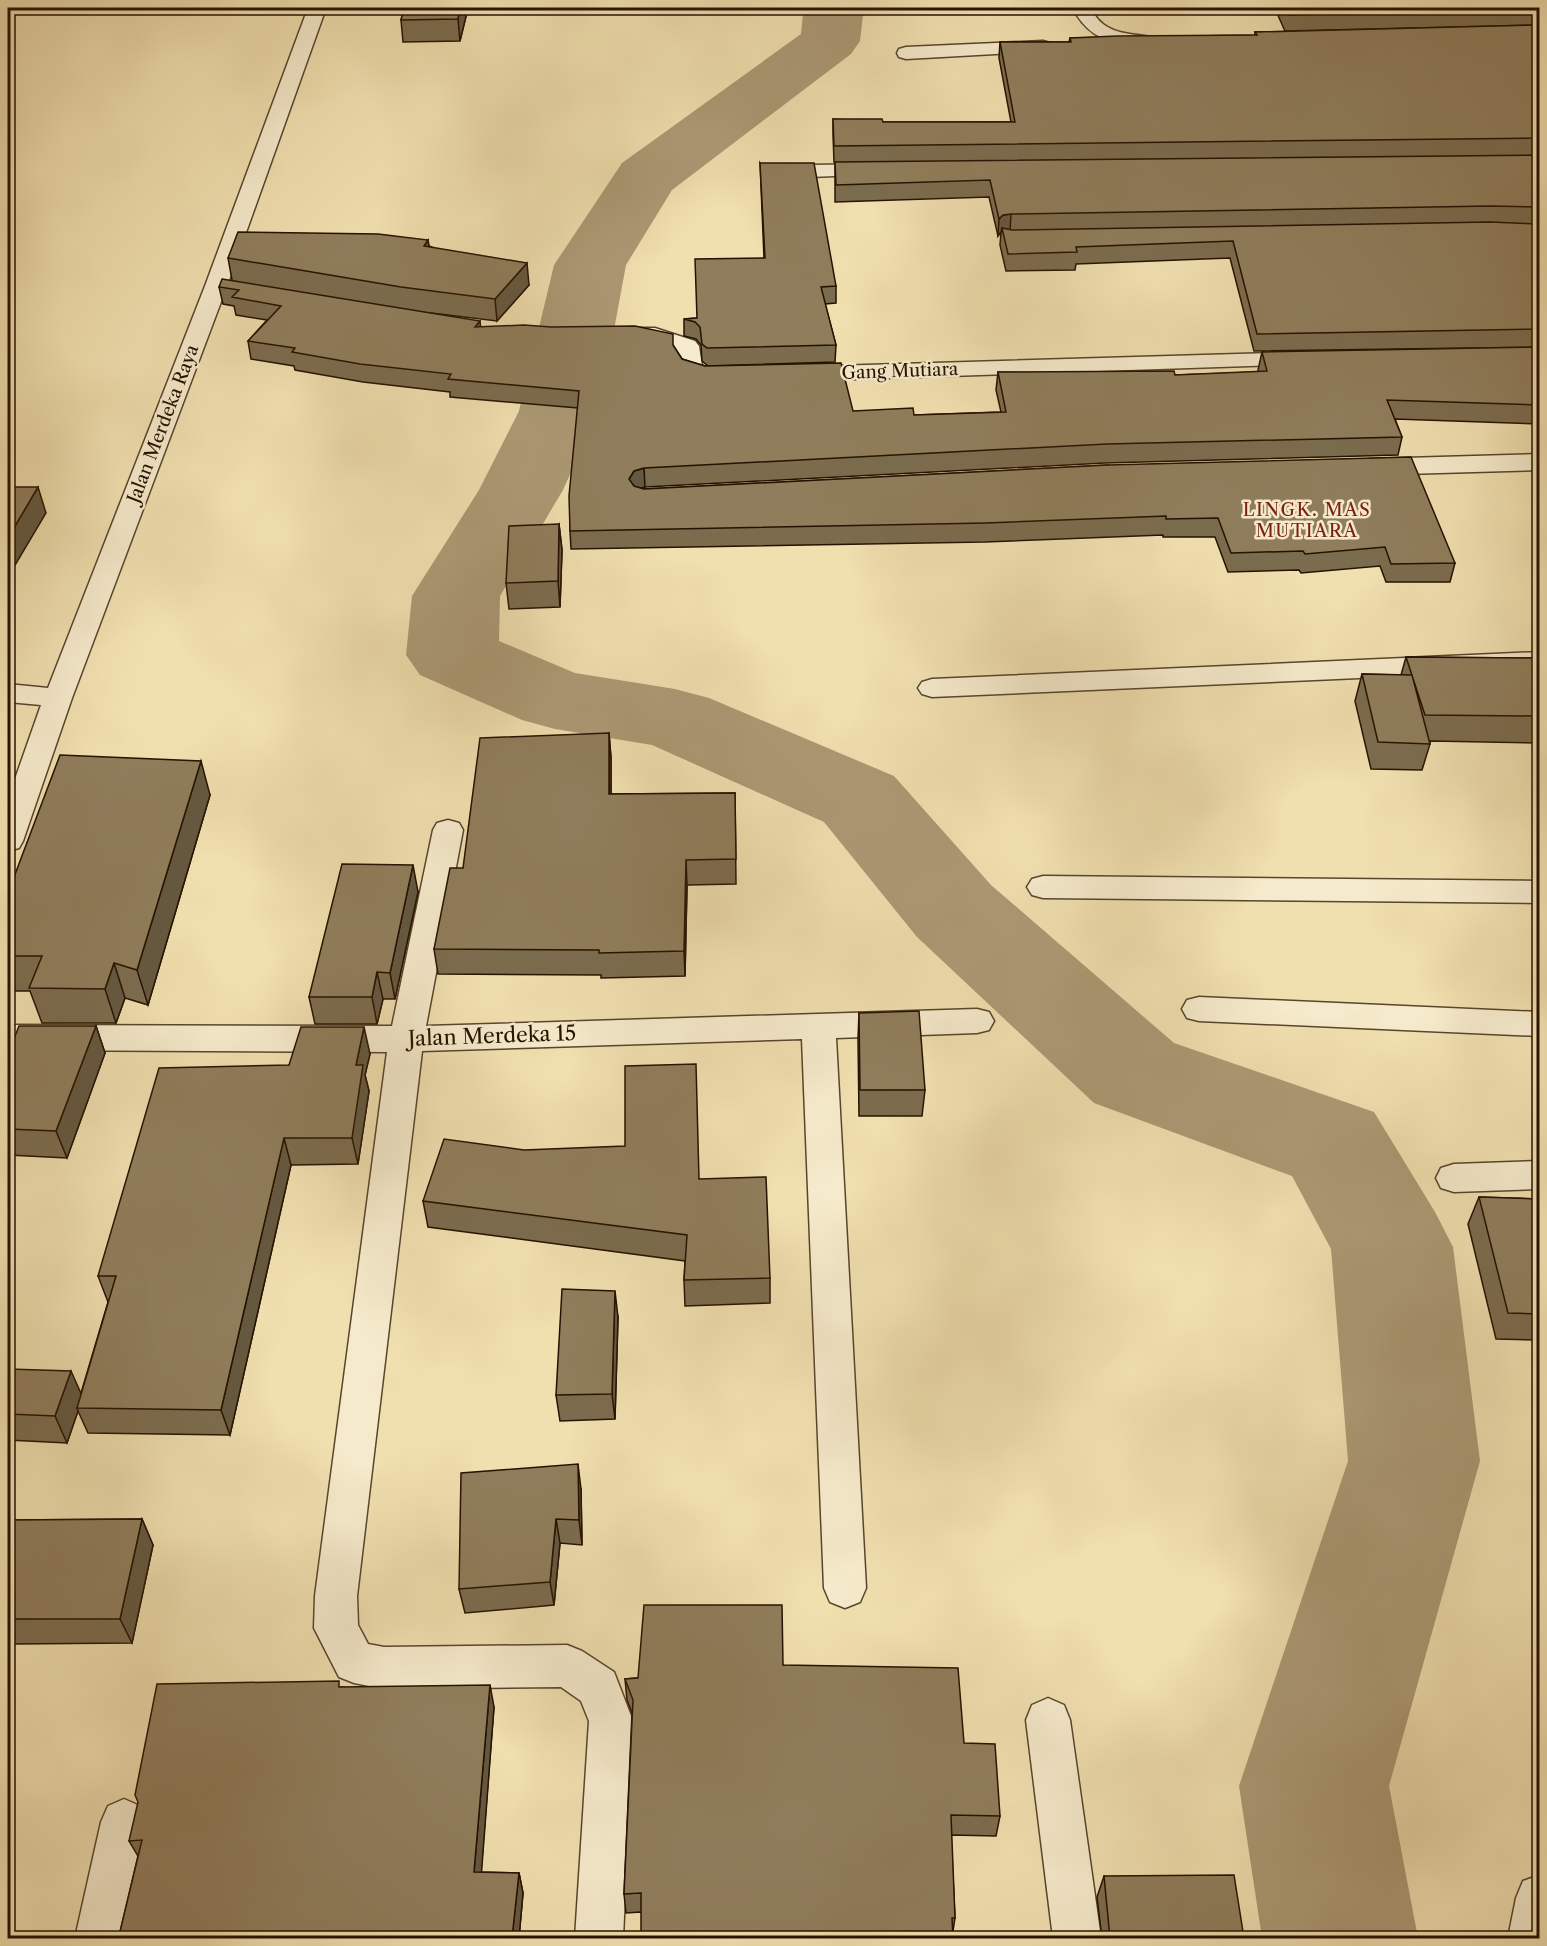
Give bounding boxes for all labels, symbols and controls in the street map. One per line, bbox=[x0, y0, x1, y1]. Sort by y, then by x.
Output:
street label: Jalan Merdeka Raya bbox=[122, 341, 204, 509]
street label: Gang Mutiara bbox=[841, 358, 959, 384]
district label: LINGK. MAS MUTIARA bbox=[1243, 499, 1371, 542]
street label: Jalan Merdeka 15 bbox=[404, 1020, 577, 1051]

